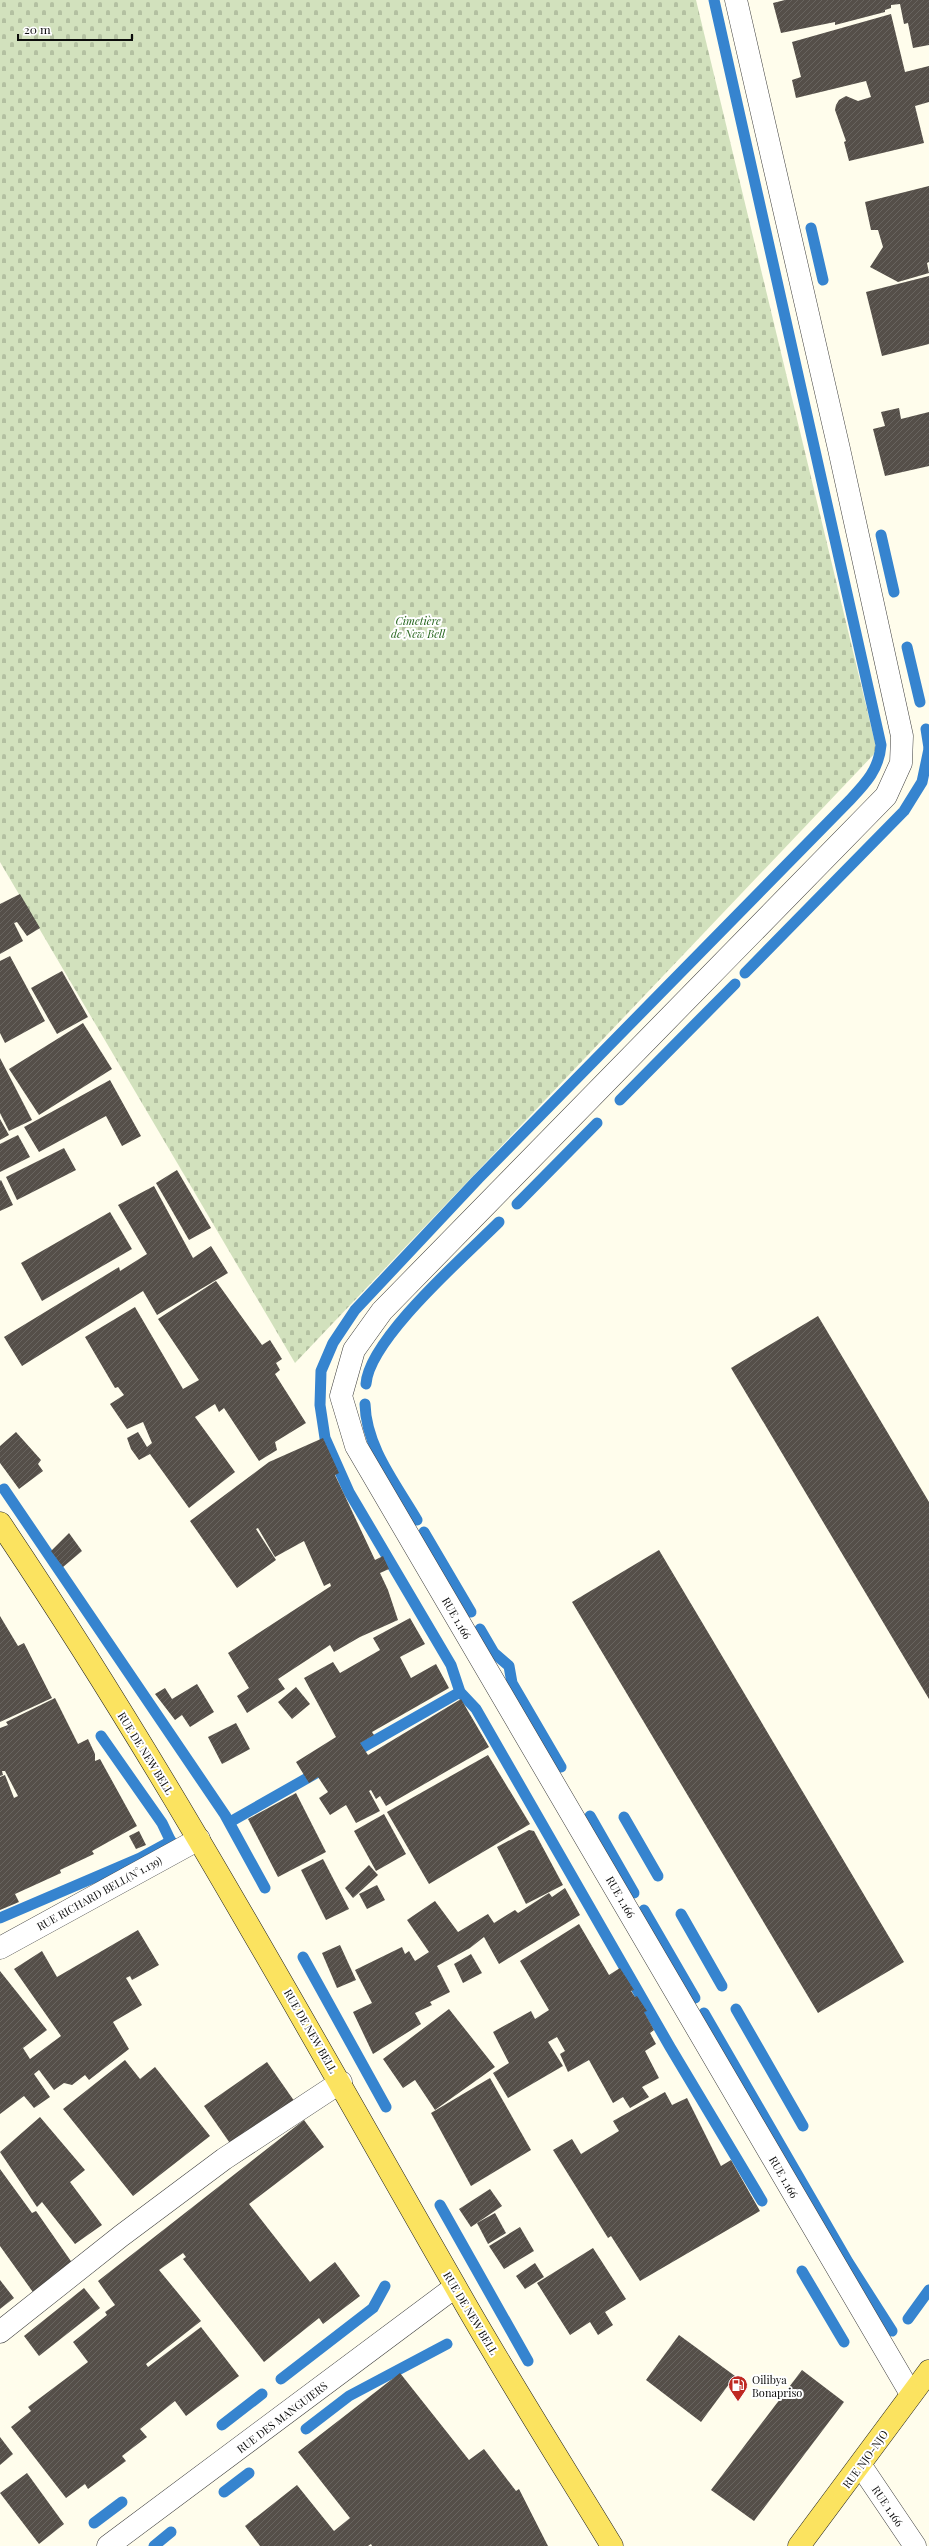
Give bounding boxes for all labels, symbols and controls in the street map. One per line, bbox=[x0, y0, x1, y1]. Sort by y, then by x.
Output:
scale bar bbox=[18, 16, 132, 42]
text: 20 m bbox=[24, 21, 51, 37]
park label: Cimetière de New Bell bbox=[391, 613, 446, 641]
street label: RUE 1.166 bbox=[439, 1594, 475, 1642]
street label: RUE DE NEW BELL bbox=[115, 1709, 178, 1797]
street label: RUE RICHARD BELL(N°1.139) bbox=[34, 1852, 164, 1934]
street label: RUE 1.166 bbox=[603, 1873, 639, 1921]
street label: RUE DE NEW BELL bbox=[281, 1986, 341, 2076]
street label: RUE 1.166 bbox=[766, 2153, 802, 2201]
street label: RUE DE NEW BELL bbox=[440, 2269, 502, 2358]
place label: Oilibya Bonapriso bbox=[752, 2372, 802, 2400]
fuel station icon: Oilibya Bonapriso bbox=[727, 2374, 749, 2402]
street label: RUE DES MANGUIERS bbox=[234, 2378, 330, 2456]
street label: RUE NJO-NJO bbox=[839, 2427, 891, 2491]
street label: RUE 1.166 bbox=[869, 2483, 907, 2530]

